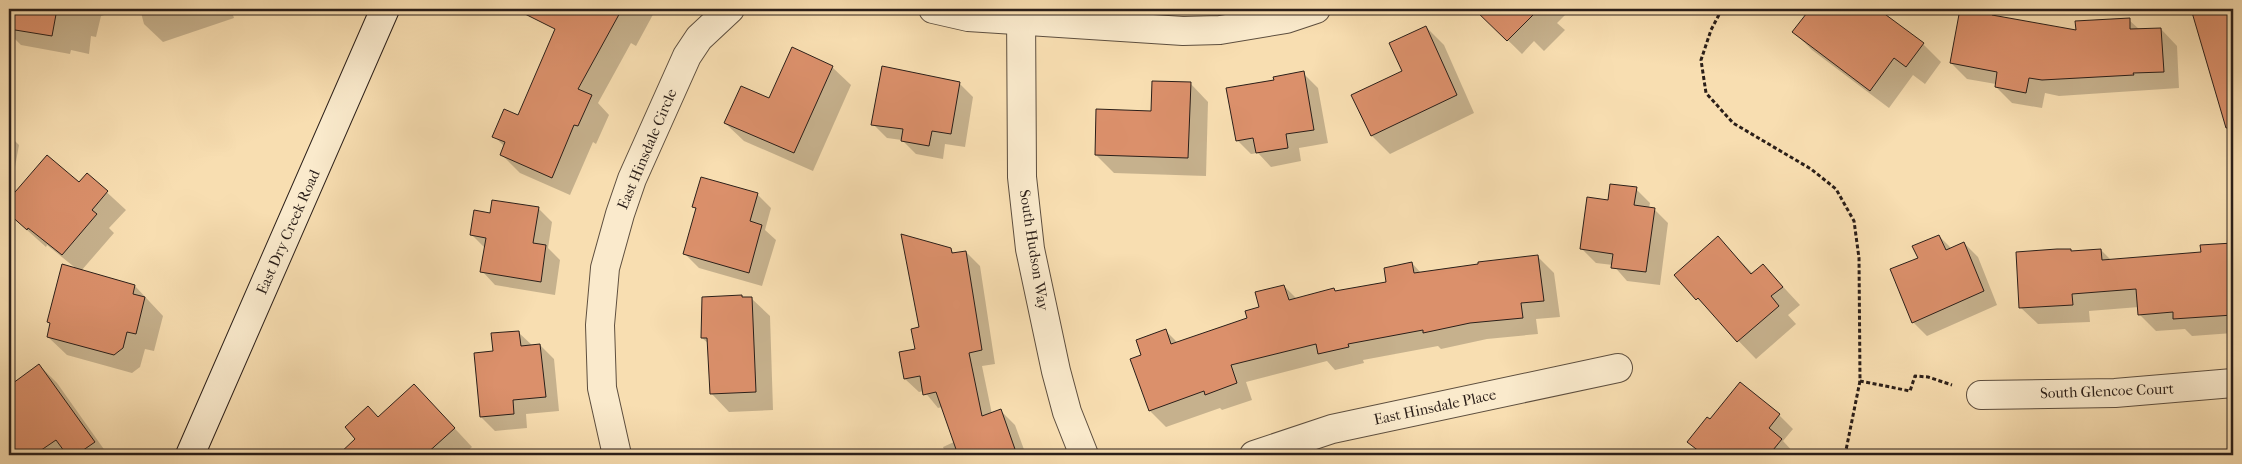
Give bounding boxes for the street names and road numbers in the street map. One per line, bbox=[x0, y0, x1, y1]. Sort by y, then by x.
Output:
street label: East Hinsdale Circle bbox=[613, 85, 681, 212]
street label: East Dry Creek Road bbox=[252, 166, 324, 297]
street label: South Hudson Way bbox=[1016, 188, 1053, 313]
street label: South Glencoe Court bbox=[2040, 380, 2175, 402]
street label: East Hinsdale Place bbox=[1372, 385, 1498, 429]

